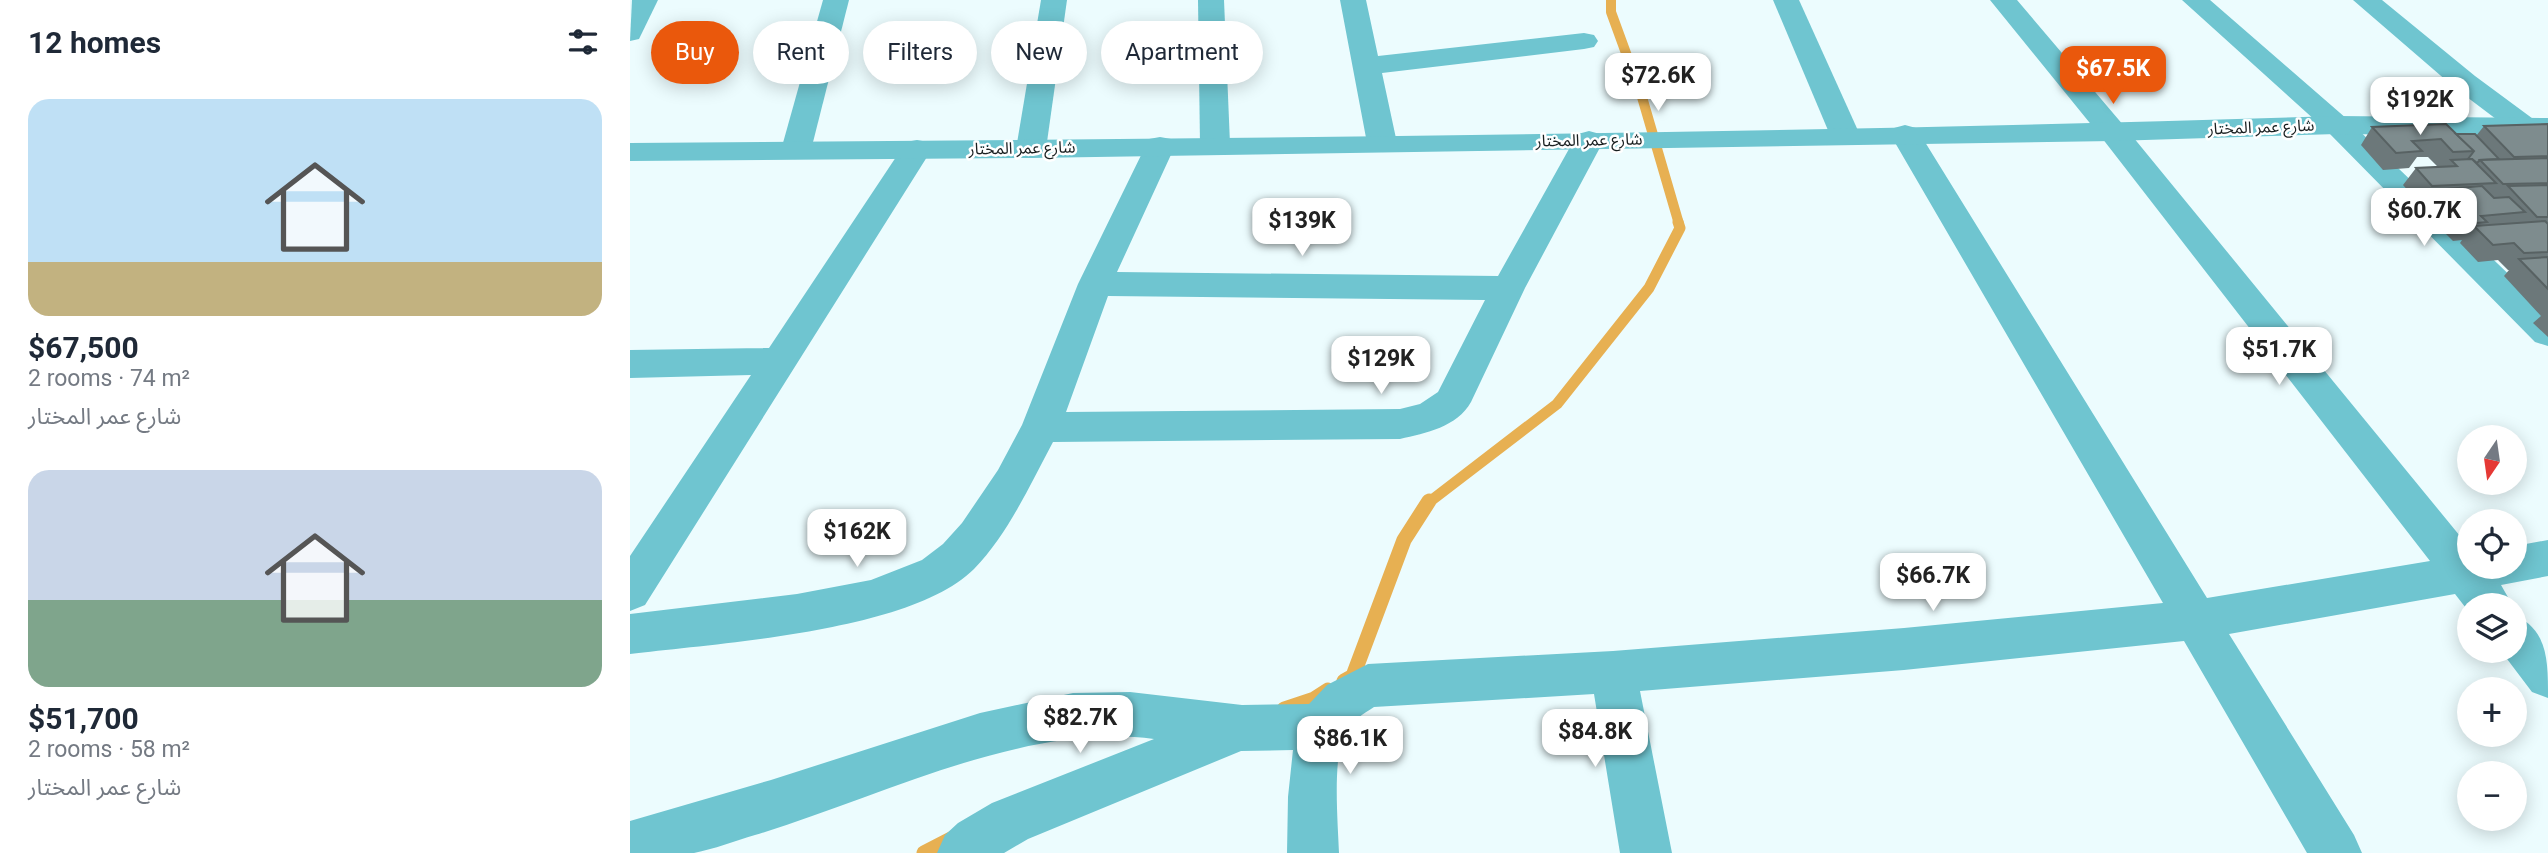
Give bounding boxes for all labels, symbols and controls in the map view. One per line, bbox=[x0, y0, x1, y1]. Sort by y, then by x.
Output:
chip: Buy bbox=[651, 21, 739, 84]
chip: Rent bbox=[753, 21, 849, 84]
chip: Filters bbox=[863, 21, 977, 84]
chip: New bbox=[991, 21, 1087, 84]
chip: Apartment bbox=[1101, 21, 1263, 84]
icon: filters bbox=[564, 23, 602, 61]
text: 12 homes bbox=[28, 25, 161, 60]
pin: $67.5K bbox=[2056, 46, 2170, 106]
pin: $72.6K bbox=[1601, 54, 1715, 113]
text: $67.5K bbox=[2076, 55, 2150, 82]
text: $72.6K bbox=[1621, 62, 1695, 89]
pin: $192K bbox=[2371, 78, 2469, 137]
text: $192K bbox=[2386, 86, 2454, 113]
street label: شارع عمر المختار bbox=[2206, 116, 2315, 141]
street label: شارع عمر المختار bbox=[1535, 130, 1643, 153]
street label: شارع عمر المختار bbox=[968, 138, 1076, 161]
icon: home bbox=[252, 144, 378, 270]
pin: $60.7K bbox=[2367, 188, 2481, 248]
text: $60.7K bbox=[2387, 197, 2461, 224]
pin: $139K bbox=[1253, 198, 1351, 258]
text: $139K bbox=[1268, 207, 1336, 234]
pin: $51.7K bbox=[2222, 328, 2336, 387]
text: $67,500 bbox=[28, 330, 139, 365]
pin: $129K bbox=[1332, 336, 1430, 396]
text: $51.7K bbox=[2242, 336, 2316, 363]
text: $129K bbox=[1347, 345, 1415, 372]
text: 2 rooms · 74 m² bbox=[28, 365, 190, 392]
text: شارع عمر المختار bbox=[28, 403, 181, 430]
north arrow bbox=[2457, 425, 2527, 495]
map controls bbox=[2457, 425, 2527, 831]
button: locate bbox=[2457, 509, 2527, 579]
pin: $162K bbox=[808, 510, 906, 569]
icon: home bbox=[252, 515, 378, 641]
text: $162K bbox=[823, 518, 891, 545]
pin: $66.7K bbox=[1876, 554, 1990, 613]
text: $66.7K bbox=[1896, 562, 1970, 589]
button: layers bbox=[2457, 593, 2527, 663]
button: + bbox=[2457, 677, 2527, 747]
pin: $82.7K bbox=[1023, 696, 1137, 755]
text: $51,700 bbox=[28, 701, 139, 736]
text: $82.7K bbox=[1043, 704, 1117, 731]
pin: $84.8K bbox=[1538, 710, 1652, 769]
pin: $86.1K bbox=[1293, 716, 1407, 776]
text: $84.8K bbox=[1558, 718, 1632, 745]
text: $86.1K bbox=[1313, 725, 1387, 752]
text: 2 rooms · 58 m² bbox=[28, 736, 190, 763]
button: − bbox=[2457, 761, 2527, 831]
text: شارع عمر المختار bbox=[28, 774, 181, 801]

